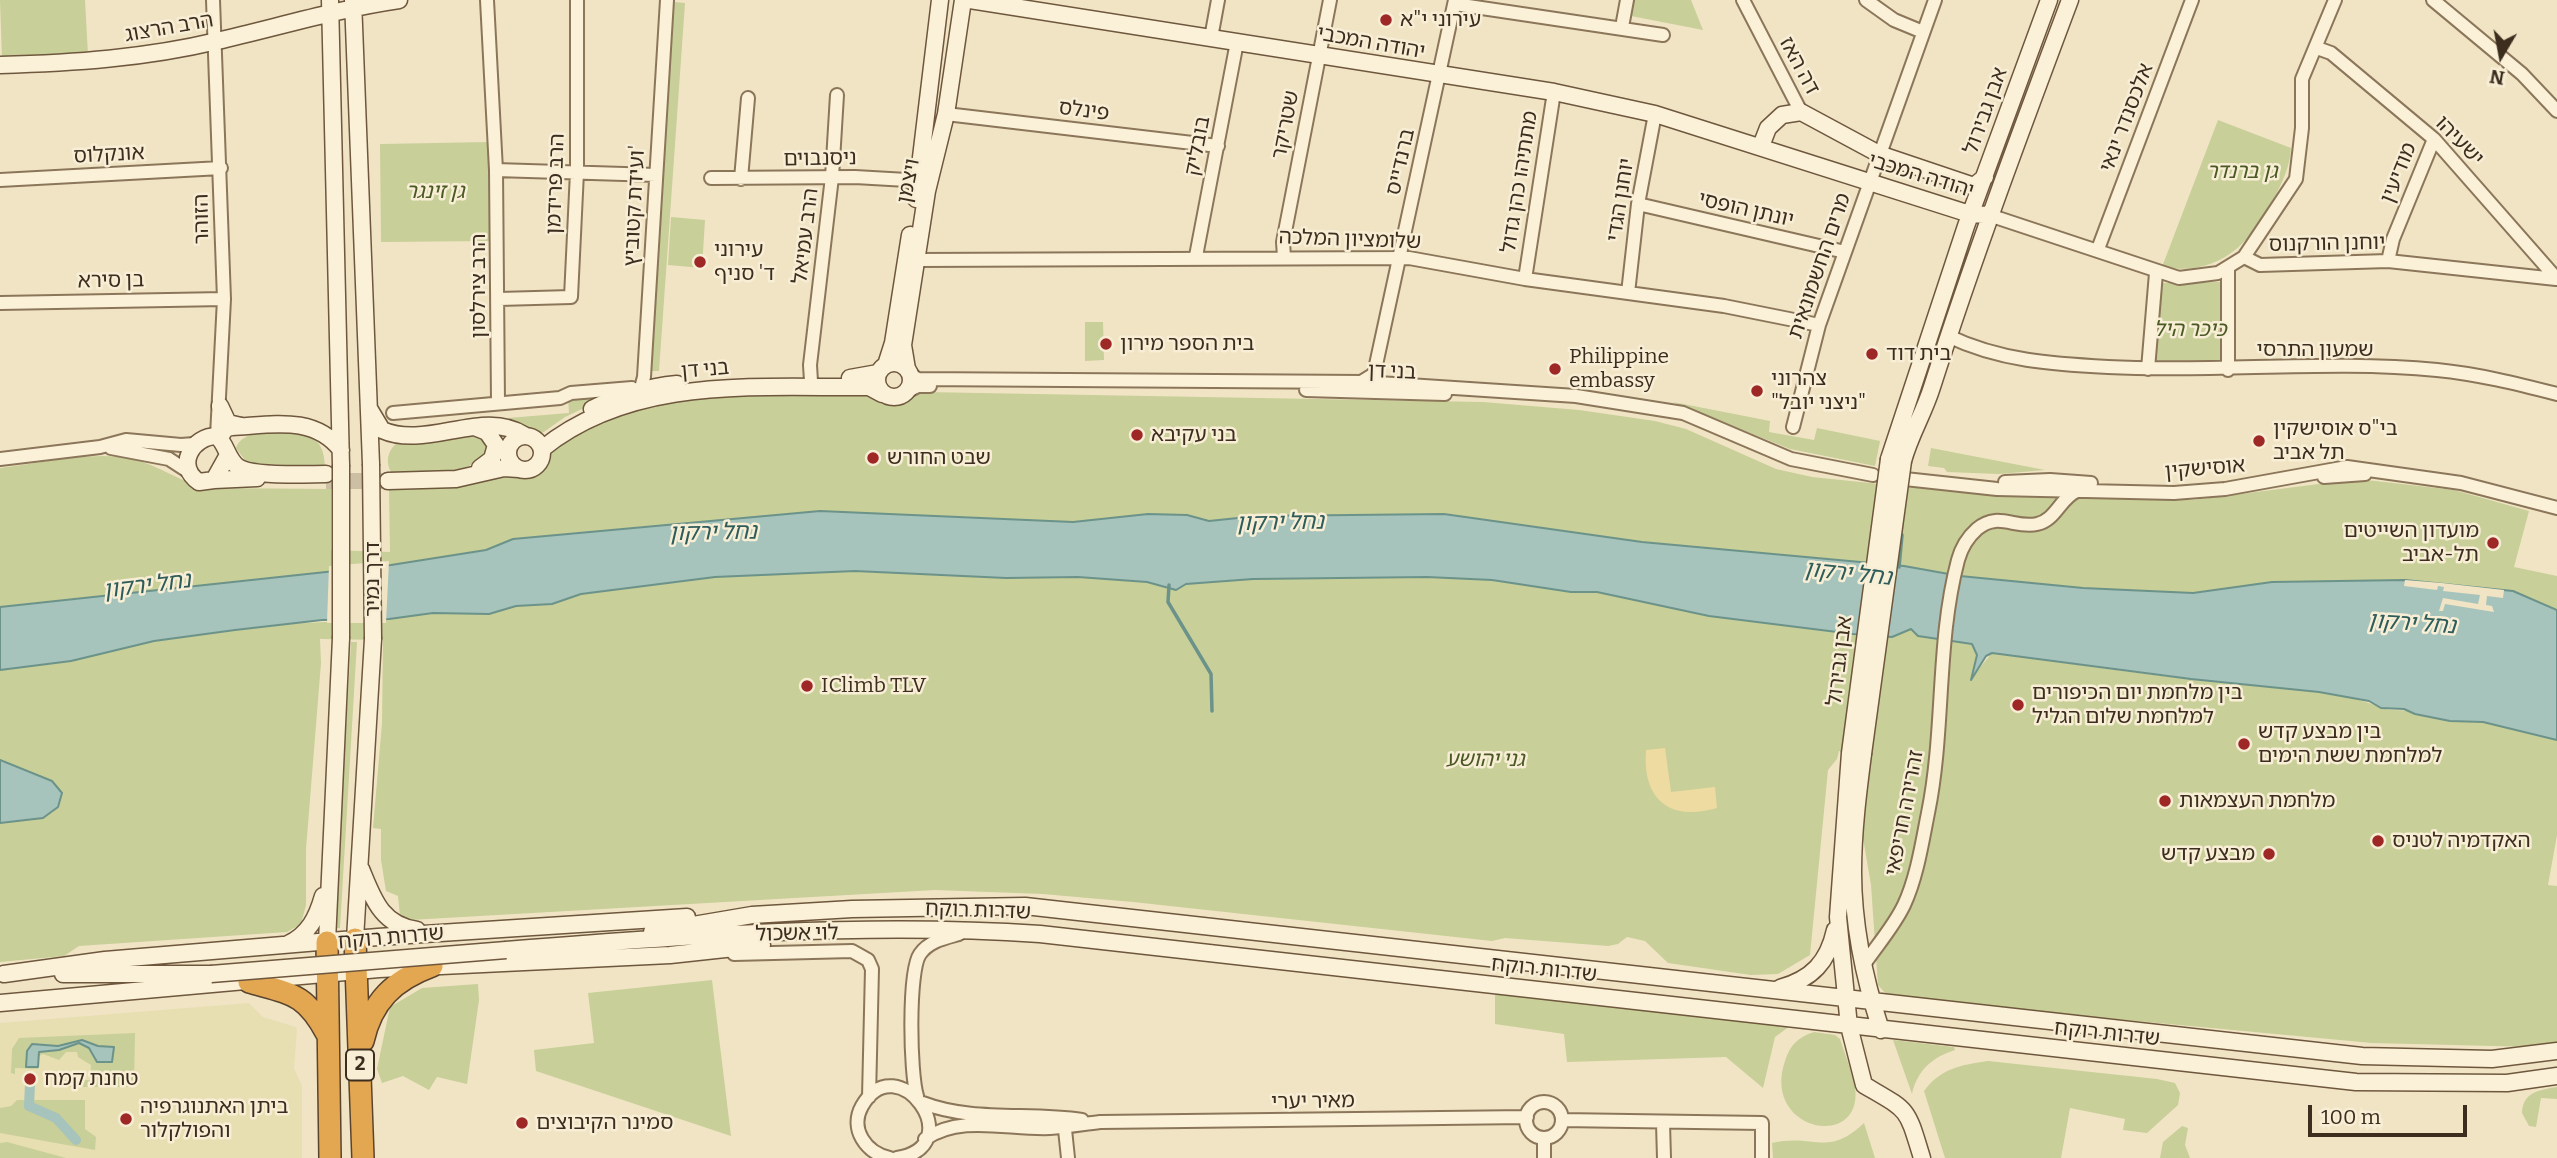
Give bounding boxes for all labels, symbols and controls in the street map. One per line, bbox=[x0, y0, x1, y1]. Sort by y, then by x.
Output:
place label: עירוני י"א bbox=[1400, 7, 1481, 33]
street label: הרב הרצוג bbox=[123, 8, 215, 48]
marker: עירוני י"א bbox=[1378, 12, 1394, 28]
street label: יהודה המכבי bbox=[1315, 21, 1427, 65]
north arrow bbox=[2466, 21, 2536, 91]
street label: דה האז bbox=[1773, 33, 1825, 99]
street label: אלכסנדר ינאי bbox=[2095, 60, 2159, 176]
street label: אבן גבירול bbox=[1959, 64, 2013, 158]
text: N bbox=[2488, 65, 2506, 90]
street label: שטריקר bbox=[1267, 88, 1305, 162]
street label: פינלס bbox=[1057, 95, 1111, 127]
street label: מתתיהו כהן גדול bbox=[1496, 109, 1544, 255]
street label: ישעיהו bbox=[2429, 111, 2489, 171]
street label: בובליק bbox=[1180, 114, 1216, 178]
street label: ברנדייס bbox=[1381, 126, 1421, 198]
street label: הרב פרידמן bbox=[542, 133, 570, 235]
street label: מודיעין bbox=[2375, 139, 2423, 207]
street label: אונקלוס bbox=[73, 141, 145, 169]
street label: ועידת קטוביץ' bbox=[619, 145, 651, 267]
street label: ניסנבוים bbox=[783, 146, 857, 172]
street label: יהודה המכבי bbox=[1865, 148, 1977, 204]
street label: ויצמן bbox=[892, 157, 926, 205]
street label: יוחנן הגדי bbox=[1602, 157, 1640, 243]
park label: גן ברנדר bbox=[2207, 159, 2277, 185]
park label: גן זינגר bbox=[406, 179, 464, 205]
street label: הרב עמיאל bbox=[788, 187, 824, 285]
street label: יונתן הופסי bbox=[1696, 187, 1796, 233]
street label: מרים החשמונאית bbox=[1783, 190, 1857, 342]
street label: הזוהר bbox=[189, 193, 215, 245]
street label: שלומציון המלכה bbox=[1278, 225, 1422, 255]
street label: יוחנן הורקנוס bbox=[2269, 230, 2385, 258]
street label: הרב צירלסון bbox=[466, 234, 492, 338]
place label: עירוני ד' סניף bbox=[714, 237, 775, 287]
marker: עירוני ד' סניף bbox=[692, 254, 708, 270]
street label: בן סירא bbox=[77, 268, 145, 294]
park label: כיכר היל bbox=[2153, 317, 2227, 343]
place label: בית הספר מירון bbox=[1120, 331, 1254, 357]
marker: בית הספר מירון bbox=[1098, 336, 1114, 352]
street label: שמעון התרסי bbox=[2256, 337, 2374, 363]
place label: בית דוד bbox=[1886, 341, 1951, 367]
place label: Philippine embassy bbox=[1569, 344, 1669, 394]
marker: בית דוד bbox=[1864, 346, 1880, 362]
street label: בני דן bbox=[680, 355, 730, 385]
street label: בני דן bbox=[1367, 359, 1417, 385]
marker: Philippine embassy bbox=[1547, 361, 1563, 377]
place label: צהרוני "ניצני יובל" bbox=[1771, 366, 1866, 416]
marker: צהרוני "ניצני יובל" bbox=[1749, 383, 1765, 399]
place label: בי"ס אוסישקין תל אביב bbox=[2273, 416, 2398, 466]
place label: בני עקיבא bbox=[1151, 422, 1237, 448]
marker: בני עקיבא bbox=[1129, 427, 1145, 443]
marker: בי"ס אוסישקין תל אביב bbox=[2251, 433, 2267, 449]
place label: שבט החורש bbox=[887, 445, 991, 471]
marker: שבט החורש bbox=[865, 450, 881, 466]
street label: אוסישקין bbox=[2164, 453, 2246, 485]
water label: נחל ירקון bbox=[1236, 508, 1324, 538]
water label: נחל ירקון bbox=[669, 518, 757, 548]
place label: מועדון השייטים תל-אביב bbox=[2344, 518, 2479, 568]
marker: מועדון השייטים תל-אביב bbox=[2485, 535, 2501, 551]
street label: דרך נמיר bbox=[360, 541, 386, 617]
water label: נחל ירקון bbox=[1803, 556, 1893, 592]
water label: נחל ירקון bbox=[102, 567, 192, 605]
water label: נחל ירקון bbox=[2367, 607, 2457, 641]
street label: אבן גבירול bbox=[1822, 615, 1858, 707]
place label: IClimb TLV bbox=[821, 673, 926, 699]
marker: IClimb TLV bbox=[799, 678, 815, 694]
place label: בין מלחמת יום הכיפורים למלחמת שלום הגליל bbox=[2032, 680, 2243, 730]
marker: בין מלחמת יום הכיפורים למלחמת שלום הגליל bbox=[2010, 697, 2026, 713]
place label: בין מבצע קדש למלחמת ששת הימים bbox=[2258, 719, 2442, 769]
marker: בין מבצע קדש למלחמת ששת הימים bbox=[2236, 736, 2252, 752]
park label: גני יהושע bbox=[1446, 747, 1524, 773]
street label: זהרירה חריפאי bbox=[1880, 748, 1930, 878]
place label: מלחמת העצמאות bbox=[2179, 788, 2335, 814]
marker: מלחמת העצמאות bbox=[2157, 793, 2173, 809]
place label: האקדמיה לטניס bbox=[2392, 828, 2531, 854]
marker: האקדמיה לטניס bbox=[2370, 833, 2386, 849]
place label: מבצע קדש bbox=[2161, 841, 2255, 867]
marker: מבצע קדש bbox=[2261, 846, 2277, 862]
street label: שדרות רוקח bbox=[924, 897, 1032, 925]
street label: שדרות רוקח bbox=[337, 921, 445, 955]
street label: לוי אשכול bbox=[755, 921, 839, 947]
street label: שדרות רוקח bbox=[1490, 952, 1598, 988]
street label: שדרות רוקח bbox=[2053, 1016, 2161, 1052]
road number: 2 bbox=[346, 1050, 374, 1080]
place label: טחנת קמח bbox=[44, 1066, 139, 1092]
marker: טחנת קמח bbox=[22, 1071, 38, 1087]
street label: מאיר יערי bbox=[1271, 1089, 1355, 1115]
scale bar bbox=[2312, 1092, 2471, 1136]
place label: ביתן האתנוגרפיה והפולקלור bbox=[140, 1094, 289, 1144]
text: 100 m bbox=[2321, 1104, 2381, 1130]
place label: סמינר הקיבוצים bbox=[536, 1110, 673, 1136]
marker: ביתן האתנוגרפיה והפולקלור bbox=[118, 1111, 134, 1127]
marker: סמינר הקיבוצים bbox=[514, 1115, 530, 1131]

